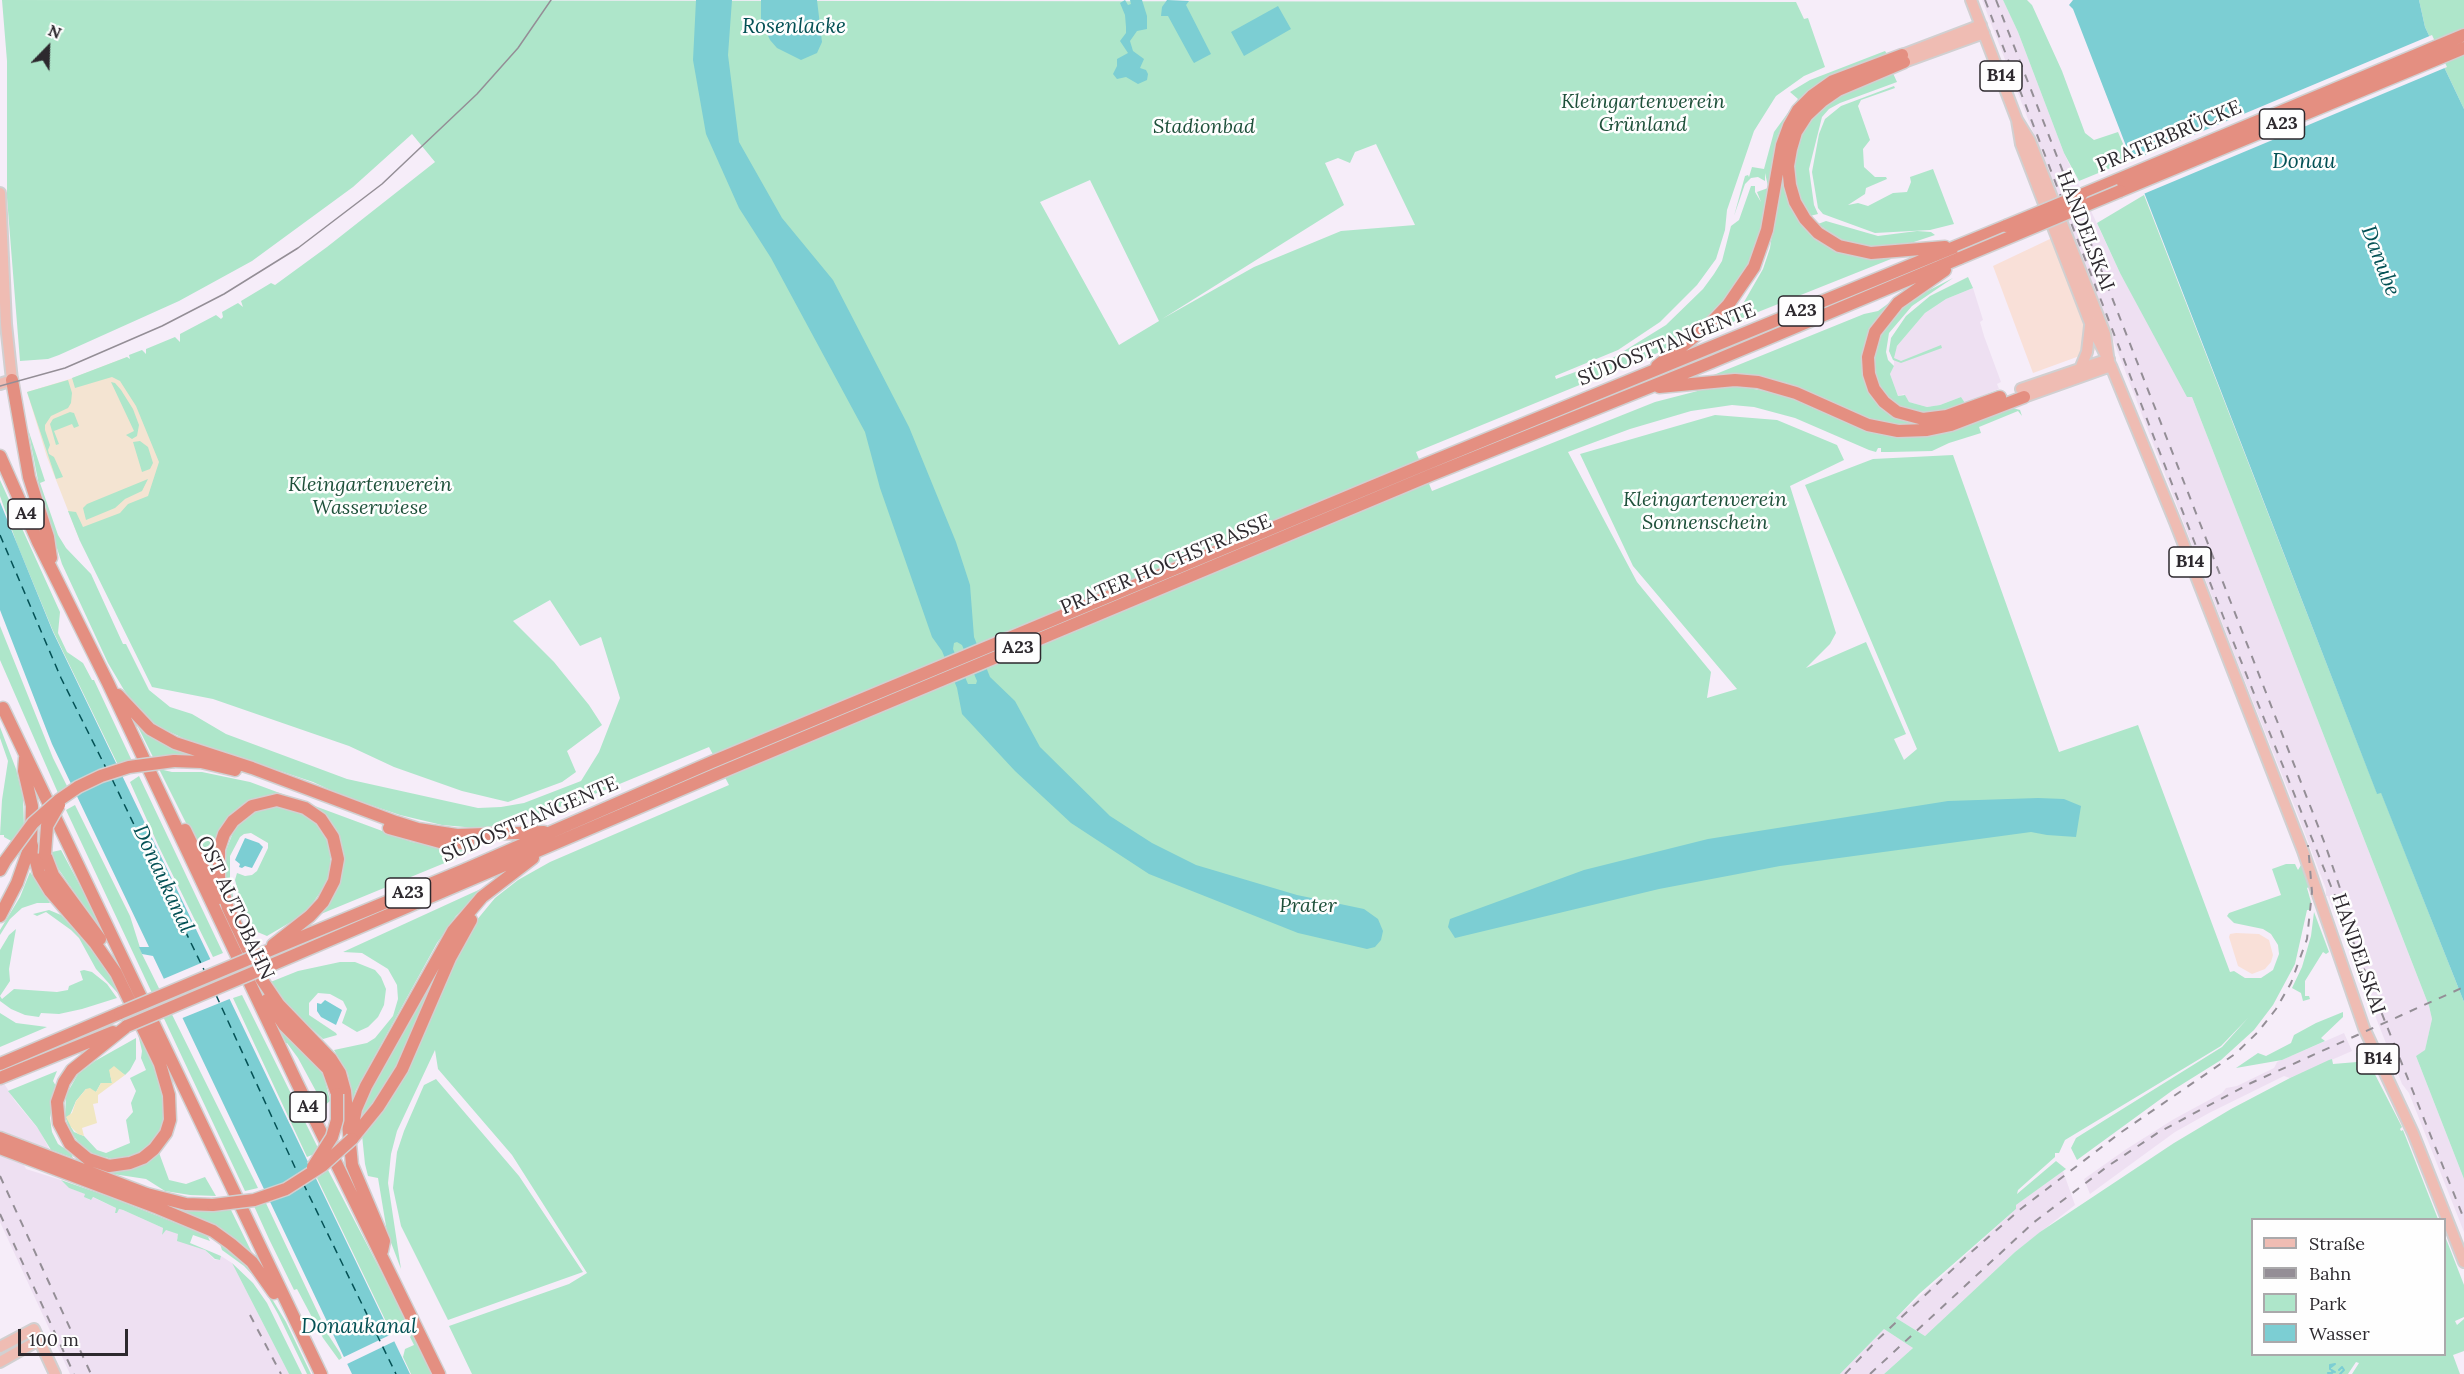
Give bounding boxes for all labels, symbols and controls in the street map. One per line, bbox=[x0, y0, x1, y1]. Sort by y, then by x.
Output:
water label: Rosenlacke bbox=[742, 14, 846, 40]
north arrow bbox=[18, 18, 78, 78]
text: N bbox=[45, 20, 65, 43]
road number: B14 bbox=[1980, 61, 2022, 91]
park label: Kleingartenverein Grünland bbox=[1561, 90, 1725, 137]
street label: PRATERBRÜCKE bbox=[2093, 96, 2245, 178]
road number: A23 bbox=[2260, 109, 2304, 139]
park label: Stadionbad bbox=[1153, 115, 1255, 139]
water label: Donau bbox=[2272, 149, 2336, 175]
street label: HANDELSKAI bbox=[2051, 168, 2119, 294]
water label: Danube bbox=[2355, 222, 2405, 300]
road number: A23 bbox=[1778, 296, 1824, 326]
street label: SÜDOSTTANGENTE bbox=[1575, 298, 1759, 392]
park label: Kleingartenverein Wasserwiese bbox=[288, 473, 452, 520]
park label: Kleingartenverein Sonnenschein bbox=[1623, 488, 1787, 535]
road number: A4 bbox=[8, 499, 44, 529]
street label: PRATER HOCHSTRASSE bbox=[1057, 510, 1275, 620]
road number: B14 bbox=[2169, 547, 2211, 577]
road number: A23 bbox=[996, 633, 1040, 663]
street label: SÜDOSTTANGENTE bbox=[438, 772, 622, 868]
water label: Donaukanal bbox=[127, 821, 199, 937]
street label: OST AUTOBAHN bbox=[191, 832, 279, 984]
road number: A23 bbox=[386, 878, 430, 908]
street label: HANDELSKAI bbox=[2326, 890, 2390, 1018]
park label: Prater bbox=[1279, 894, 1337, 918]
road number: B14 bbox=[2357, 1044, 2399, 1074]
road number: A4 bbox=[290, 1092, 326, 1122]
legend bbox=[2251, 1218, 2446, 1356]
text: Straße bbox=[2309, 1232, 2365, 1255]
text: Bahn bbox=[2309, 1262, 2351, 1285]
text: Park bbox=[2309, 1292, 2346, 1315]
water label: Donaukanal bbox=[301, 1314, 417, 1340]
scale bar bbox=[21, 1317, 130, 1355]
text: Wasser bbox=[2309, 1322, 2370, 1345]
text: 100 m bbox=[29, 1328, 79, 1351]

